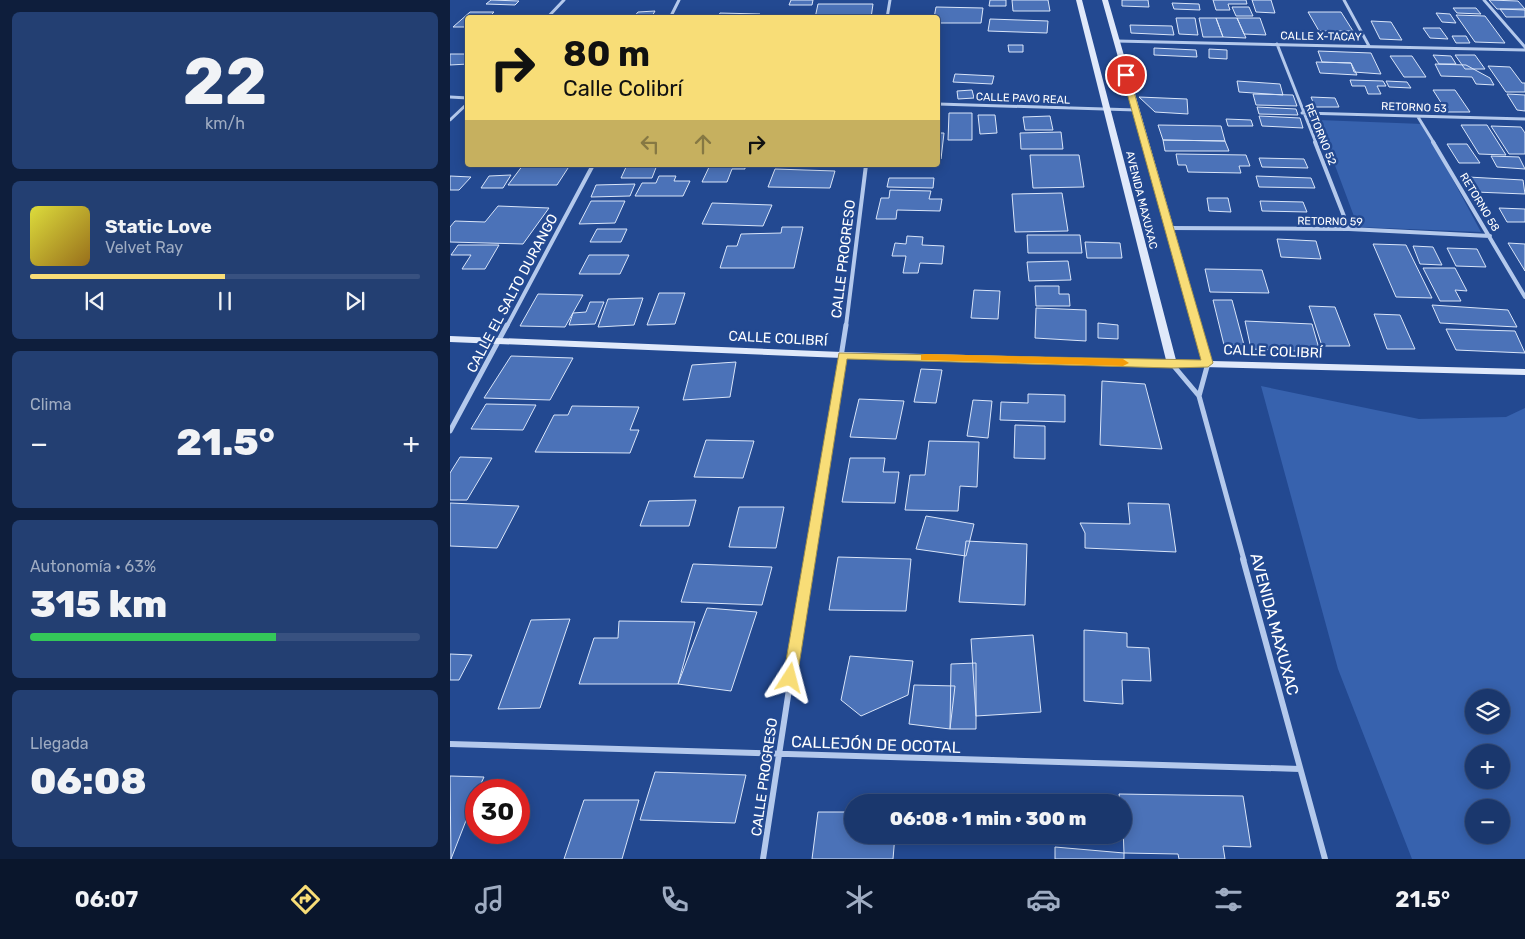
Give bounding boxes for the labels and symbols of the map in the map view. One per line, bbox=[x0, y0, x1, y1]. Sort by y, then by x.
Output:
street label: CALLE X-TACAY bbox=[1280, 29, 1362, 44]
pin bbox=[1105, 54, 1147, 96]
street label: CALLE PAVO REAL bbox=[976, 90, 1070, 107]
street label: RETORNO 53 bbox=[1381, 100, 1447, 115]
street label: RETORNO 52 bbox=[1302, 101, 1339, 167]
street label: AVENIDA MAXUXAC bbox=[1123, 150, 1160, 251]
street label: RETORNO 58 bbox=[1457, 171, 1502, 234]
street label: CALLE PROGRESO bbox=[828, 199, 859, 319]
street label: CALLE EL SALTO DURANGO bbox=[463, 211, 562, 376]
street label: RETORNO 59 bbox=[1297, 214, 1363, 229]
street label: CALLE COLIBRÍ bbox=[728, 326, 829, 350]
street label: CALLE COLIBRÍ bbox=[1223, 340, 1324, 362]
street label: AVENIDA MAXUXAC bbox=[1246, 551, 1303, 697]
position arrow bbox=[763, 651, 815, 703]
street label: CALLE PROGRESO bbox=[748, 717, 781, 837]
street label: CALLEJÓN DE OCOTAL bbox=[791, 731, 961, 757]
speed limit sign: 30 bbox=[465, 779, 530, 844]

